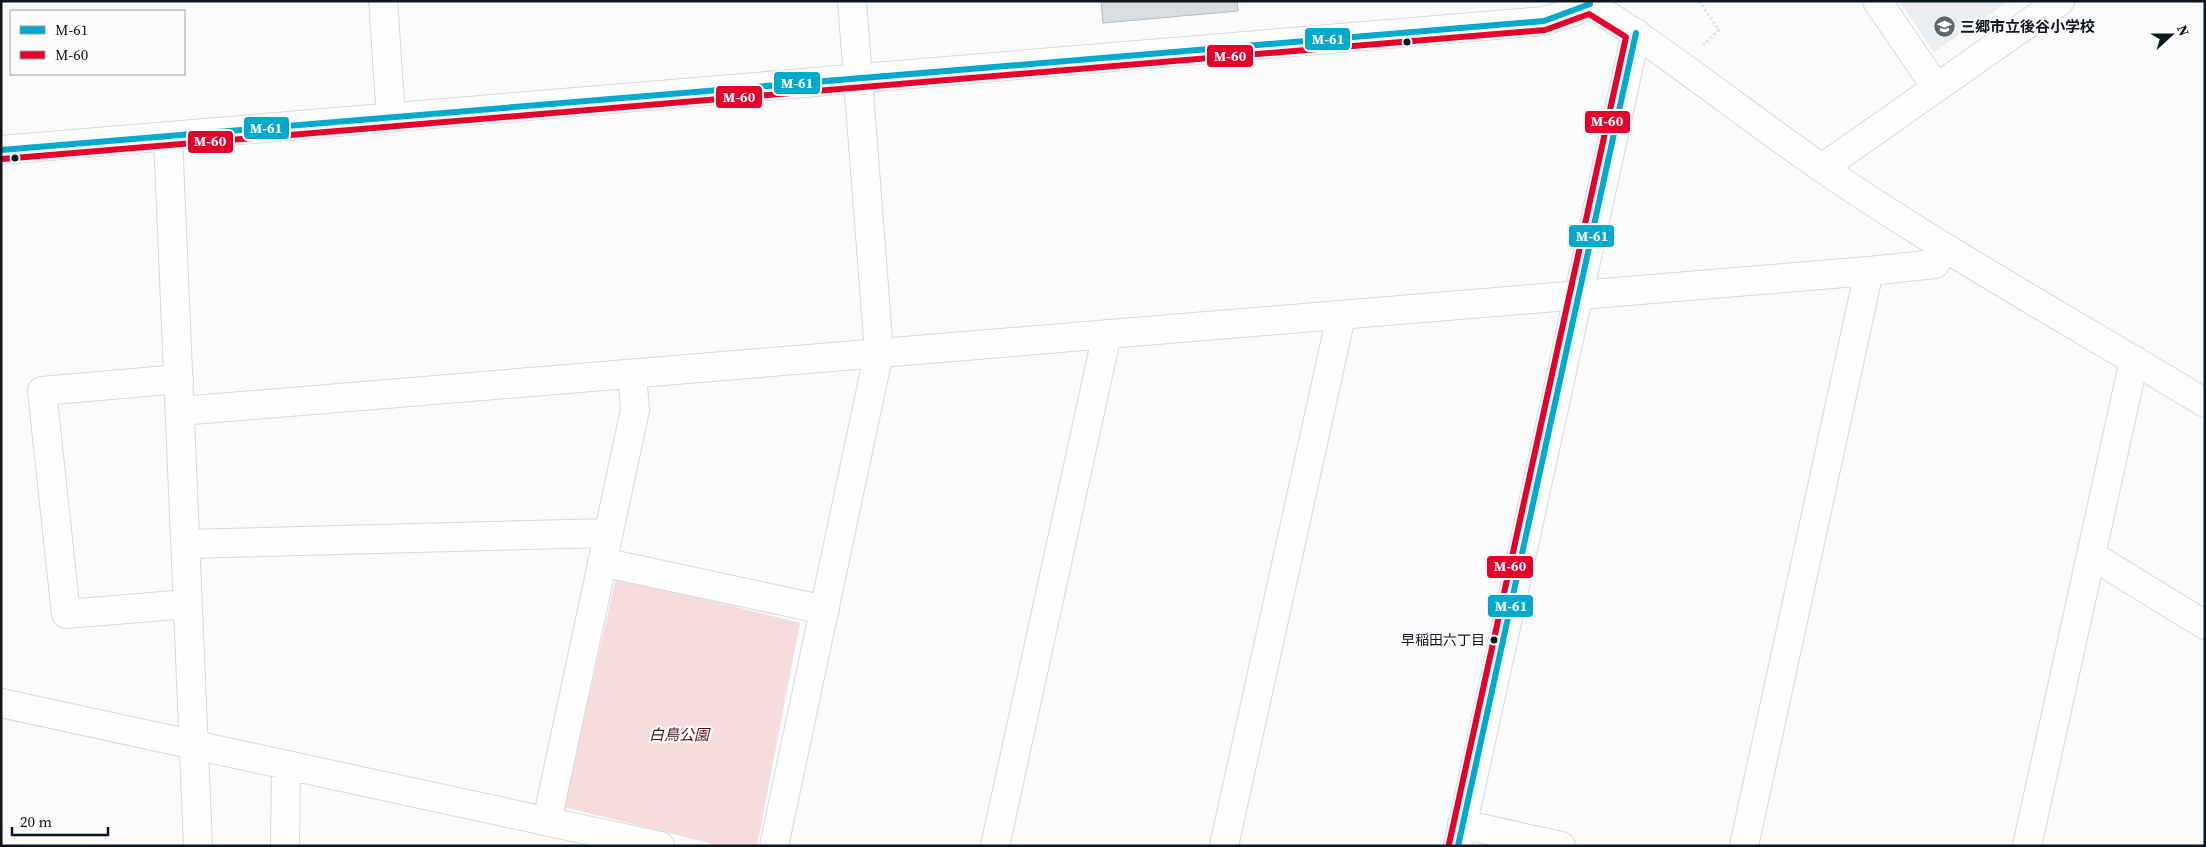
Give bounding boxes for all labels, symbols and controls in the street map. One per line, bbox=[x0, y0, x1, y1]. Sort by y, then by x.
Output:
legend bbox=[10, 10, 185, 75]
north arrow bbox=[2146, 10, 2196, 60]
school or university icon: 三郷市立後谷小学校 bbox=[1932, 15, 1956, 39]
place label: 三郷市立後谷小学校 bbox=[1960, 16, 2095, 37]
text: M-61 bbox=[55, 19, 88, 40]
text: N bbox=[2172, 22, 2194, 39]
line badge: M-61 bbox=[1304, 27, 1351, 51]
text: M-61 bbox=[1312, 29, 1344, 49]
unlabelled marker bbox=[1402, 37, 1412, 47]
text: M-60 bbox=[55, 44, 88, 65]
line badge: M-60 bbox=[1206, 44, 1254, 68]
text: M-60 bbox=[1214, 46, 1247, 66]
line badge: M-61 bbox=[773, 71, 821, 95]
text: M-61 bbox=[781, 73, 813, 93]
line badge: M-60 bbox=[715, 85, 763, 109]
text: M-60 bbox=[723, 87, 756, 107]
line badge: M-60 bbox=[1584, 110, 1631, 134]
text: M-60 bbox=[1591, 111, 1624, 131]
line badge: M-61 bbox=[243, 116, 290, 140]
text: M-61 bbox=[250, 118, 282, 138]
line badge: M-60 bbox=[187, 130, 234, 154]
text: M-60 bbox=[194, 131, 227, 151]
unlabelled marker bbox=[10, 153, 20, 163]
line badge: M-61 bbox=[1568, 224, 1615, 248]
text: M-61 bbox=[1576, 226, 1608, 246]
line badge: M-60 bbox=[1486, 555, 1534, 579]
text: M-60 bbox=[1494, 556, 1527, 576]
line badge: M-61 bbox=[1487, 594, 1534, 618]
text: M-61 bbox=[1495, 596, 1527, 616]
place label: 早稲田六丁目 bbox=[1401, 630, 1485, 650]
marker: 早稲田六丁目 bbox=[1489, 635, 1499, 645]
park label: 白鳥公園 bbox=[649, 724, 711, 745]
scale bar bbox=[12, 804, 109, 836]
text: 20 m bbox=[20, 811, 52, 832]

